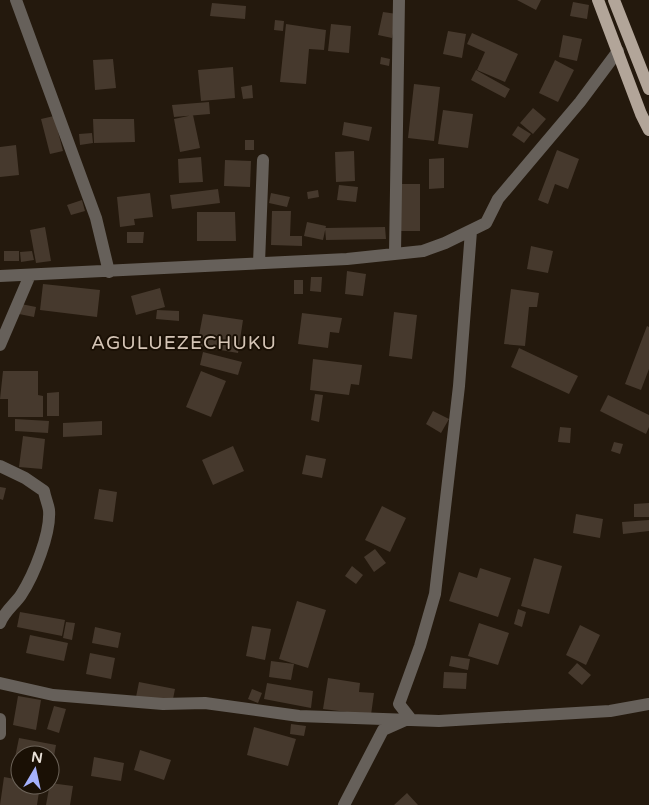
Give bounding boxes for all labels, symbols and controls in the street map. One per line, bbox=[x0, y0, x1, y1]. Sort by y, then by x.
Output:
district label: AGULUEZECHUKU bbox=[91, 332, 277, 354]
north arrow bbox=[10, 745, 60, 795]
text: N bbox=[30, 748, 44, 767]

